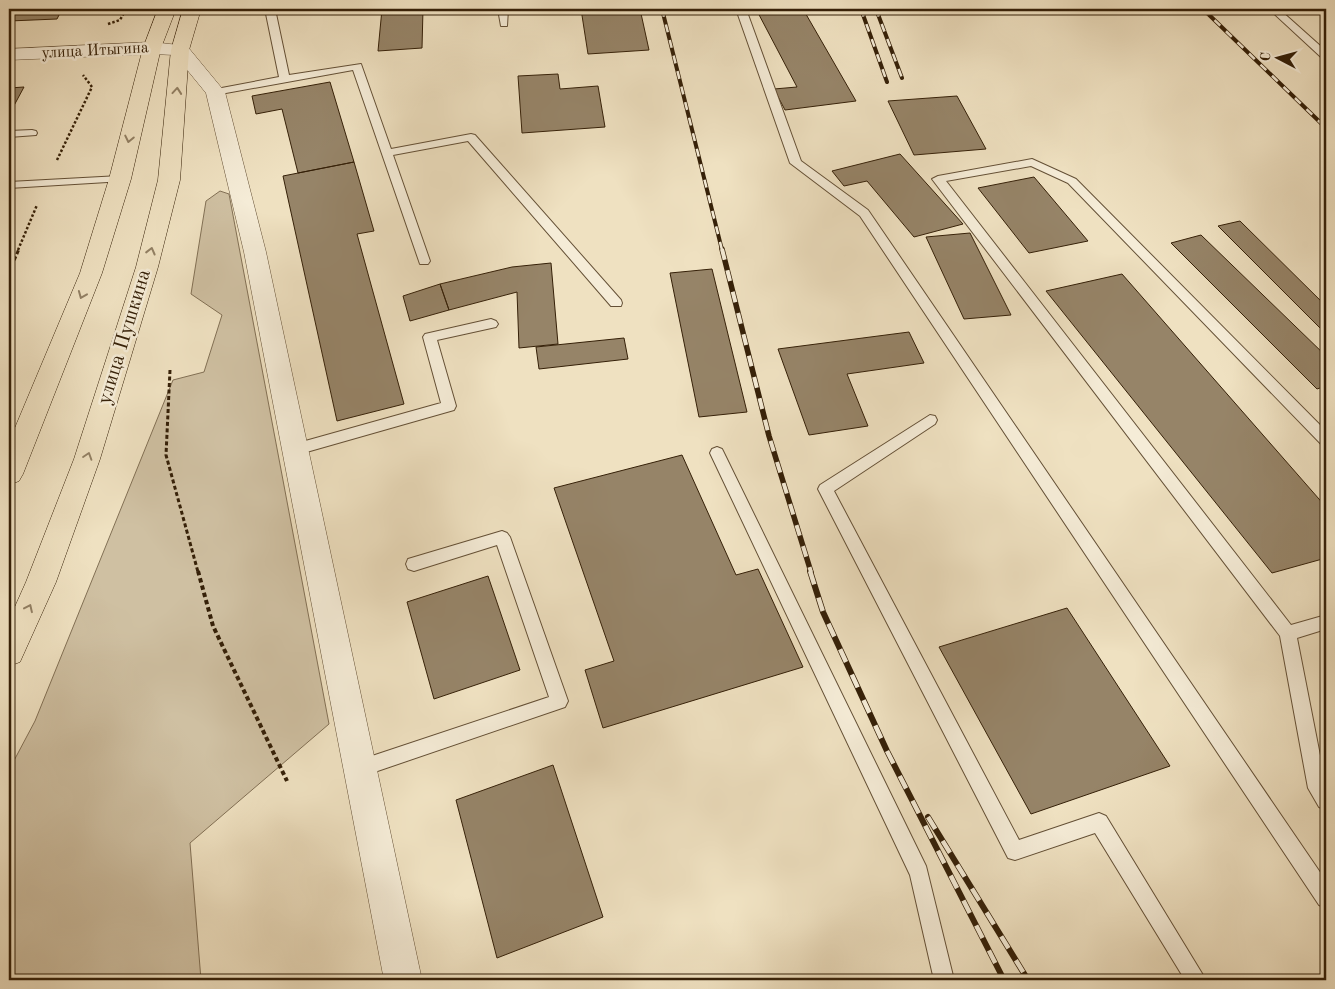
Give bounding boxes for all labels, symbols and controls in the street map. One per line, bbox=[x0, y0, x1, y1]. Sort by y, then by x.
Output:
north arrow bbox=[1252, 32, 1302, 82]
street label: улица Итыгина bbox=[41, 40, 149, 62]
text: С bbox=[1259, 51, 1274, 62]
one-way arrow bbox=[171, 86, 182, 94]
one-way arrow bbox=[124, 135, 135, 144]
one-way arrow bbox=[145, 246, 156, 255]
street label: улица Пушкина bbox=[95, 267, 155, 407]
one-way arrow bbox=[78, 290, 89, 299]
one-way arrow bbox=[82, 452, 92, 461]
one-way arrow bbox=[23, 604, 34, 613]

